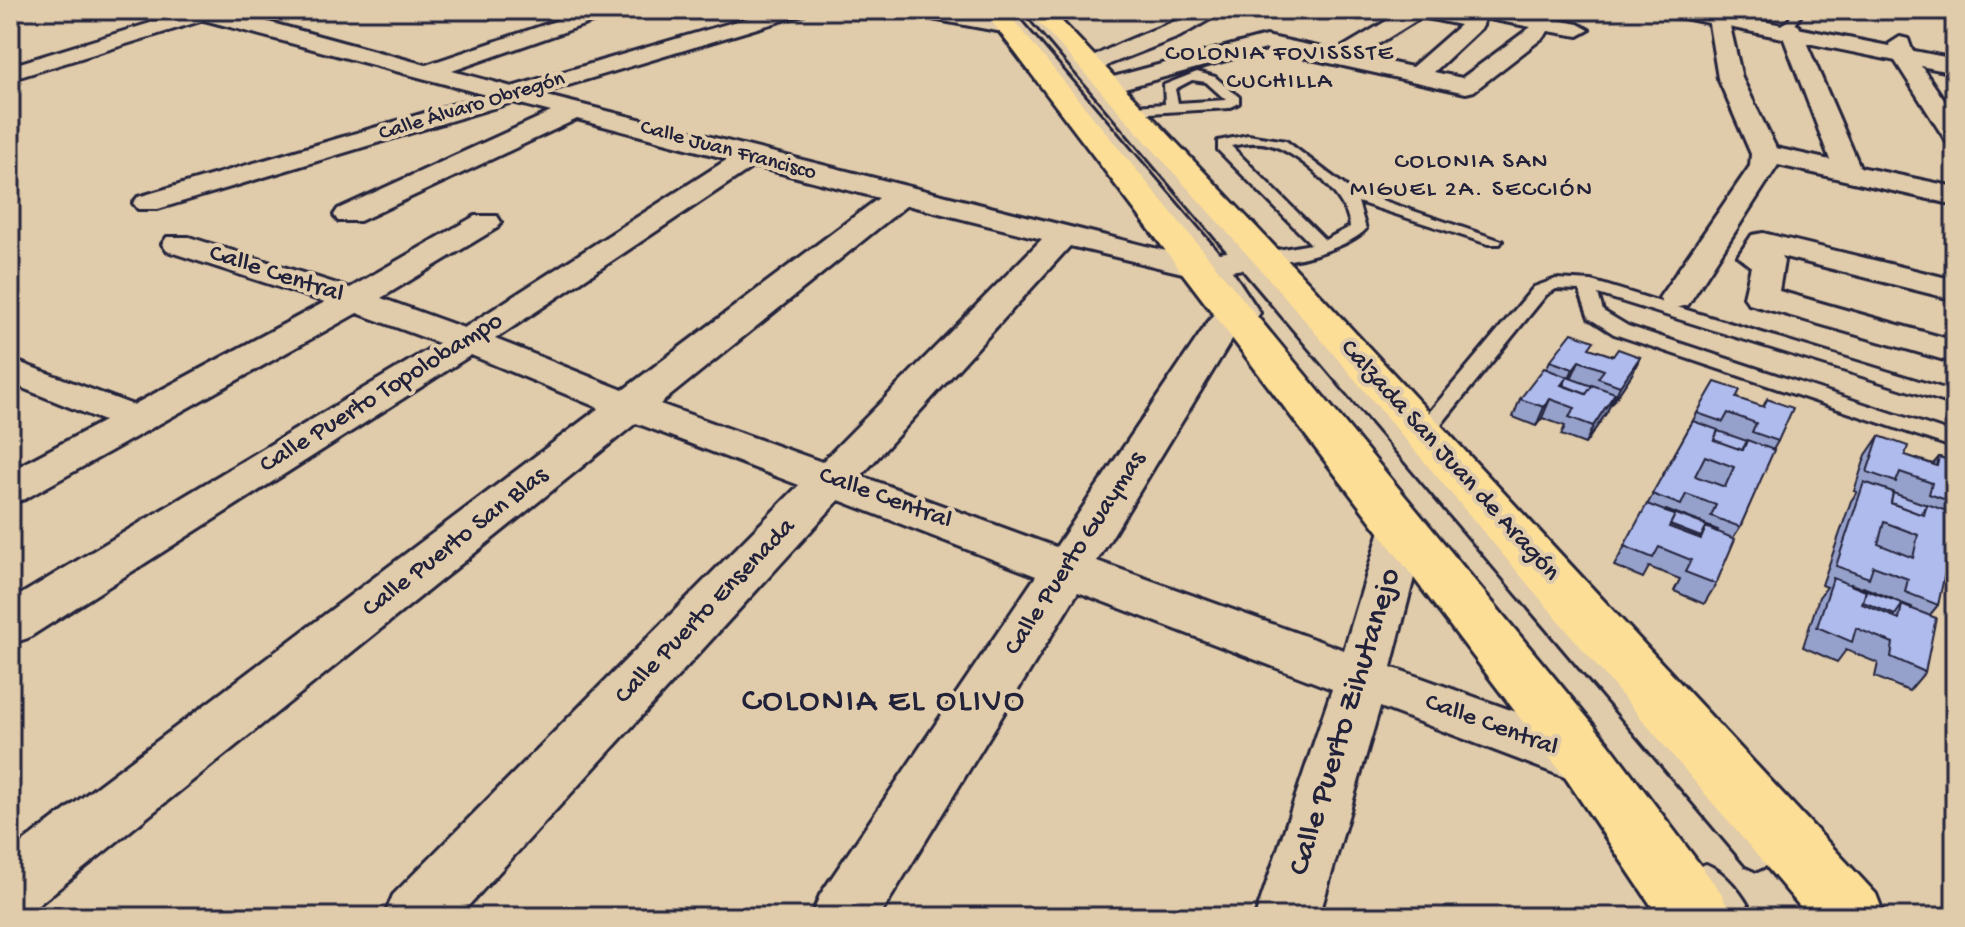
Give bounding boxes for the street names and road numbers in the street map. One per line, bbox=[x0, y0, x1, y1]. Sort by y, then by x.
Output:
street label: Calle Álvaro Obregón bbox=[376, 66, 569, 148]
street label: Calle Juan Francisco bbox=[637, 115, 819, 187]
street label: Calle Central bbox=[205, 239, 347, 311]
street label: Calle Puerto Topolobampo bbox=[255, 306, 509, 482]
street label: Calzada San Juan de Aragón bbox=[1332, 334, 1566, 589]
street label: Calle Puerto Guaymas bbox=[998, 445, 1154, 662]
street label: Calle Puerto San Blas bbox=[357, 460, 556, 625]
street label: Calle Central bbox=[814, 461, 956, 537]
street label: Calle Puerto Ensenada bbox=[609, 511, 804, 712]
street label: Calle Puerto Zihutanejo bbox=[1281, 564, 1411, 880]
street label: Calle Central bbox=[1420, 688, 1562, 764]

